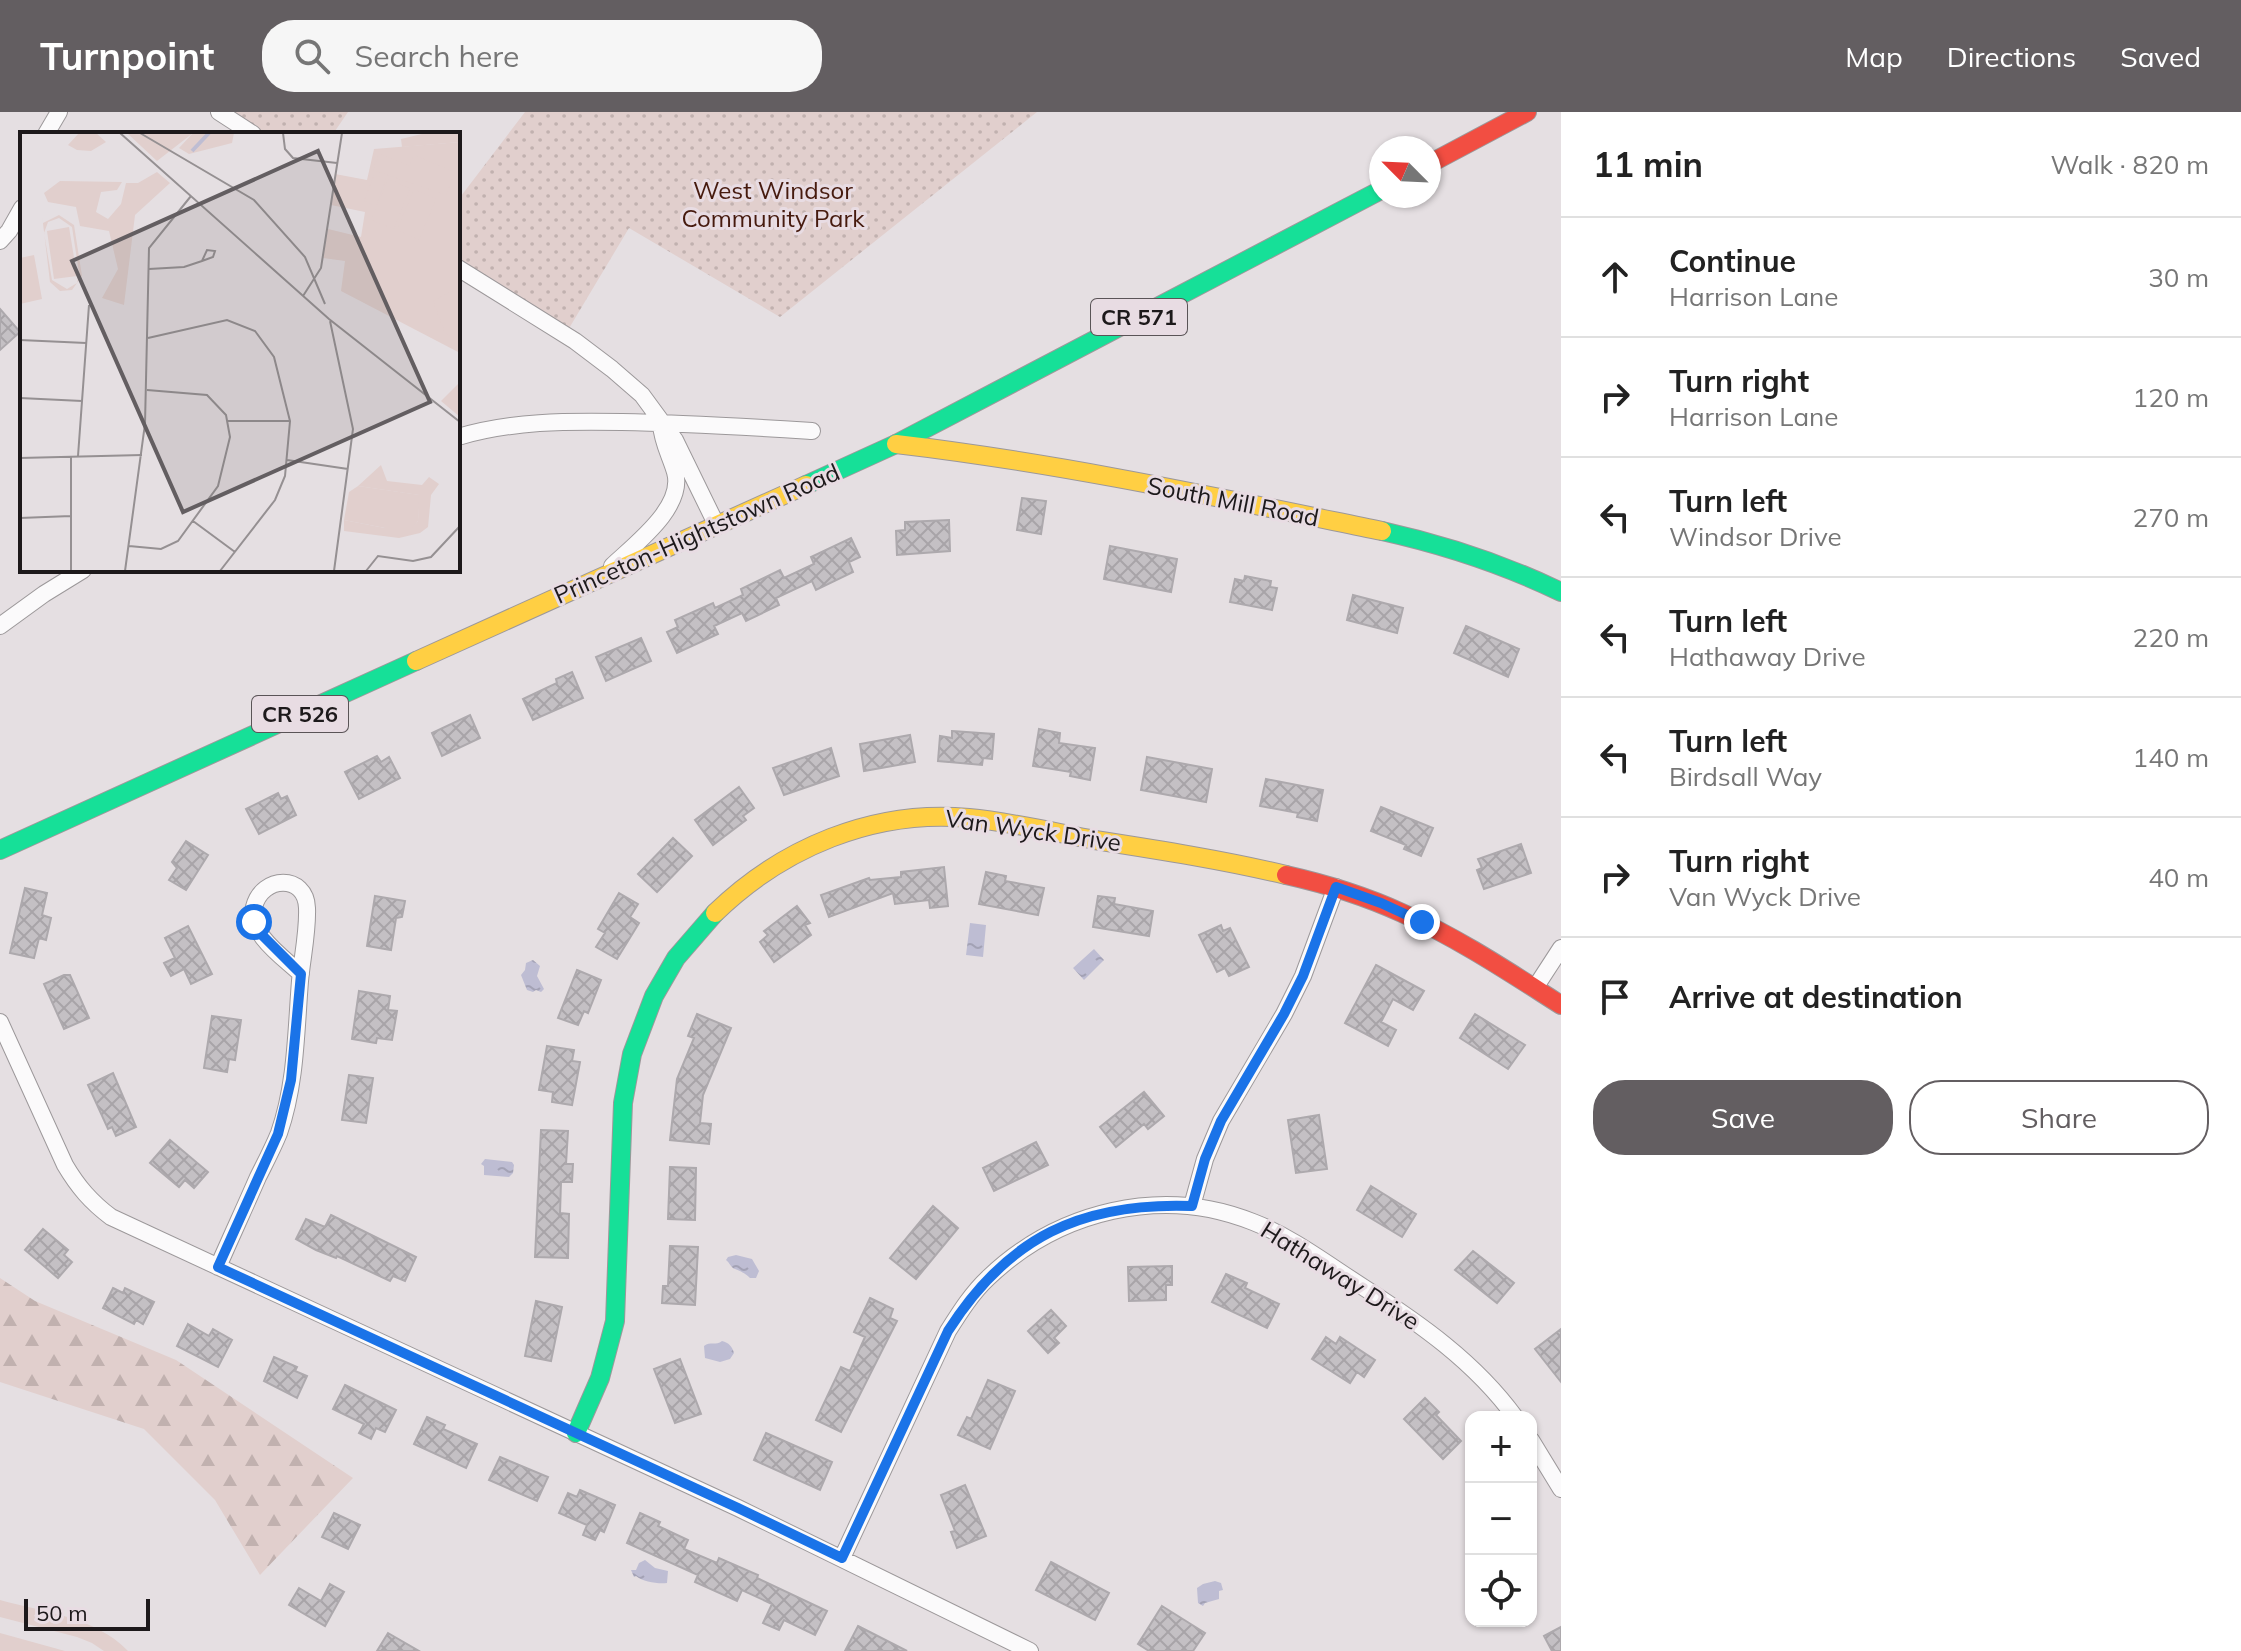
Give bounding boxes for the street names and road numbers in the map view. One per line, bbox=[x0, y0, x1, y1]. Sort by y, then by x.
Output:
road number: CR 571 bbox=[1091, 299, 1187, 335]
street label: Princeton-Hightstown Road bbox=[549, 456, 844, 610]
street label: South Mill Road bbox=[1145, 470, 1321, 532]
road number: CR 526 bbox=[252, 696, 348, 732]
street label: Van Wyck Drive bbox=[943, 803, 1123, 857]
street label: Hathaway Drive bbox=[1256, 1214, 1425, 1336]

